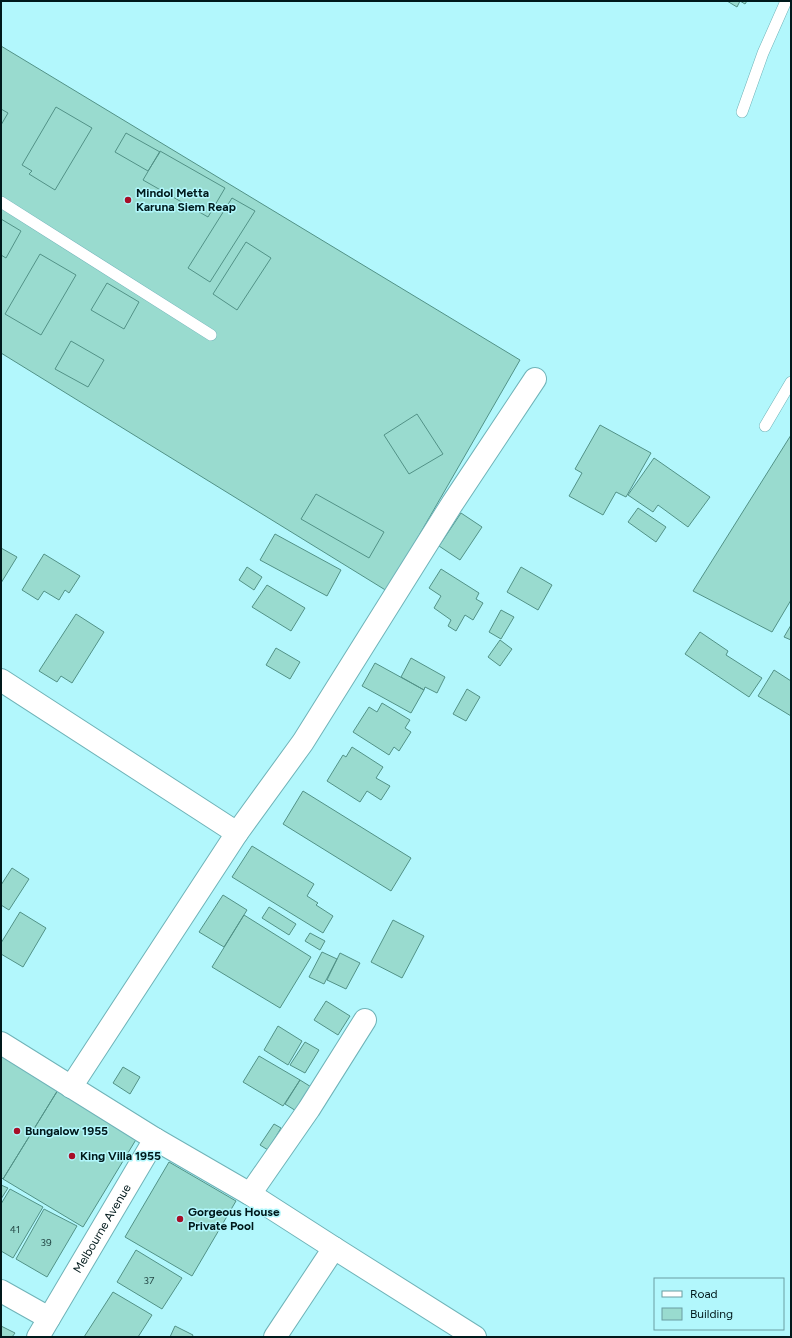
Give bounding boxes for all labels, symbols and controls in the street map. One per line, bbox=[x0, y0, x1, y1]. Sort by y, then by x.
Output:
place label: Mindol Metta Karuna Siem Reap bbox=[136, 186, 236, 214]
marker: Mindol Metta Karuna Siem Reap bbox=[123, 195, 133, 205]
place label: Bungalow 1955 bbox=[25, 1124, 108, 1138]
marker: Bungalow 1955 bbox=[12, 1126, 22, 1136]
place label: King Villa 1955 bbox=[80, 1149, 161, 1163]
marker: King Villa 1955 bbox=[67, 1151, 77, 1161]
street label: Melbourne Avenue bbox=[70, 1181, 134, 1276]
place label: Gorgeous House Private Pool bbox=[188, 1205, 280, 1233]
marker: Gorgeous House Private Pool bbox=[175, 1214, 185, 1224]
house number: 41 bbox=[10, 1223, 20, 1236]
house number: 39 bbox=[40, 1236, 52, 1249]
house number: 37 bbox=[144, 1274, 155, 1287]
legend bbox=[654, 1278, 784, 1330]
text: Road bbox=[690, 1287, 718, 1301]
text: Building bbox=[690, 1307, 733, 1321]

